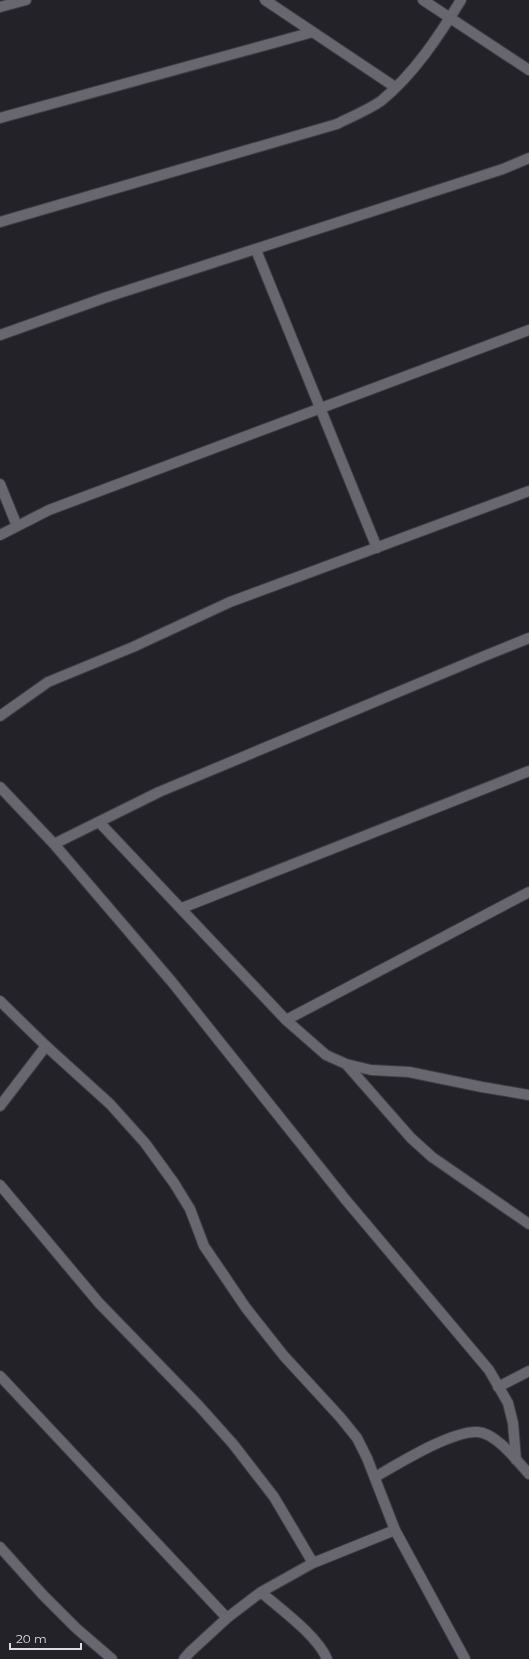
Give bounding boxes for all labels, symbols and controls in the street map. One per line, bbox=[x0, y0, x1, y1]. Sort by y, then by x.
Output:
scale bar bbox=[10, 1625, 81, 1651]
text: 20 m bbox=[16, 1631, 47, 1646]

